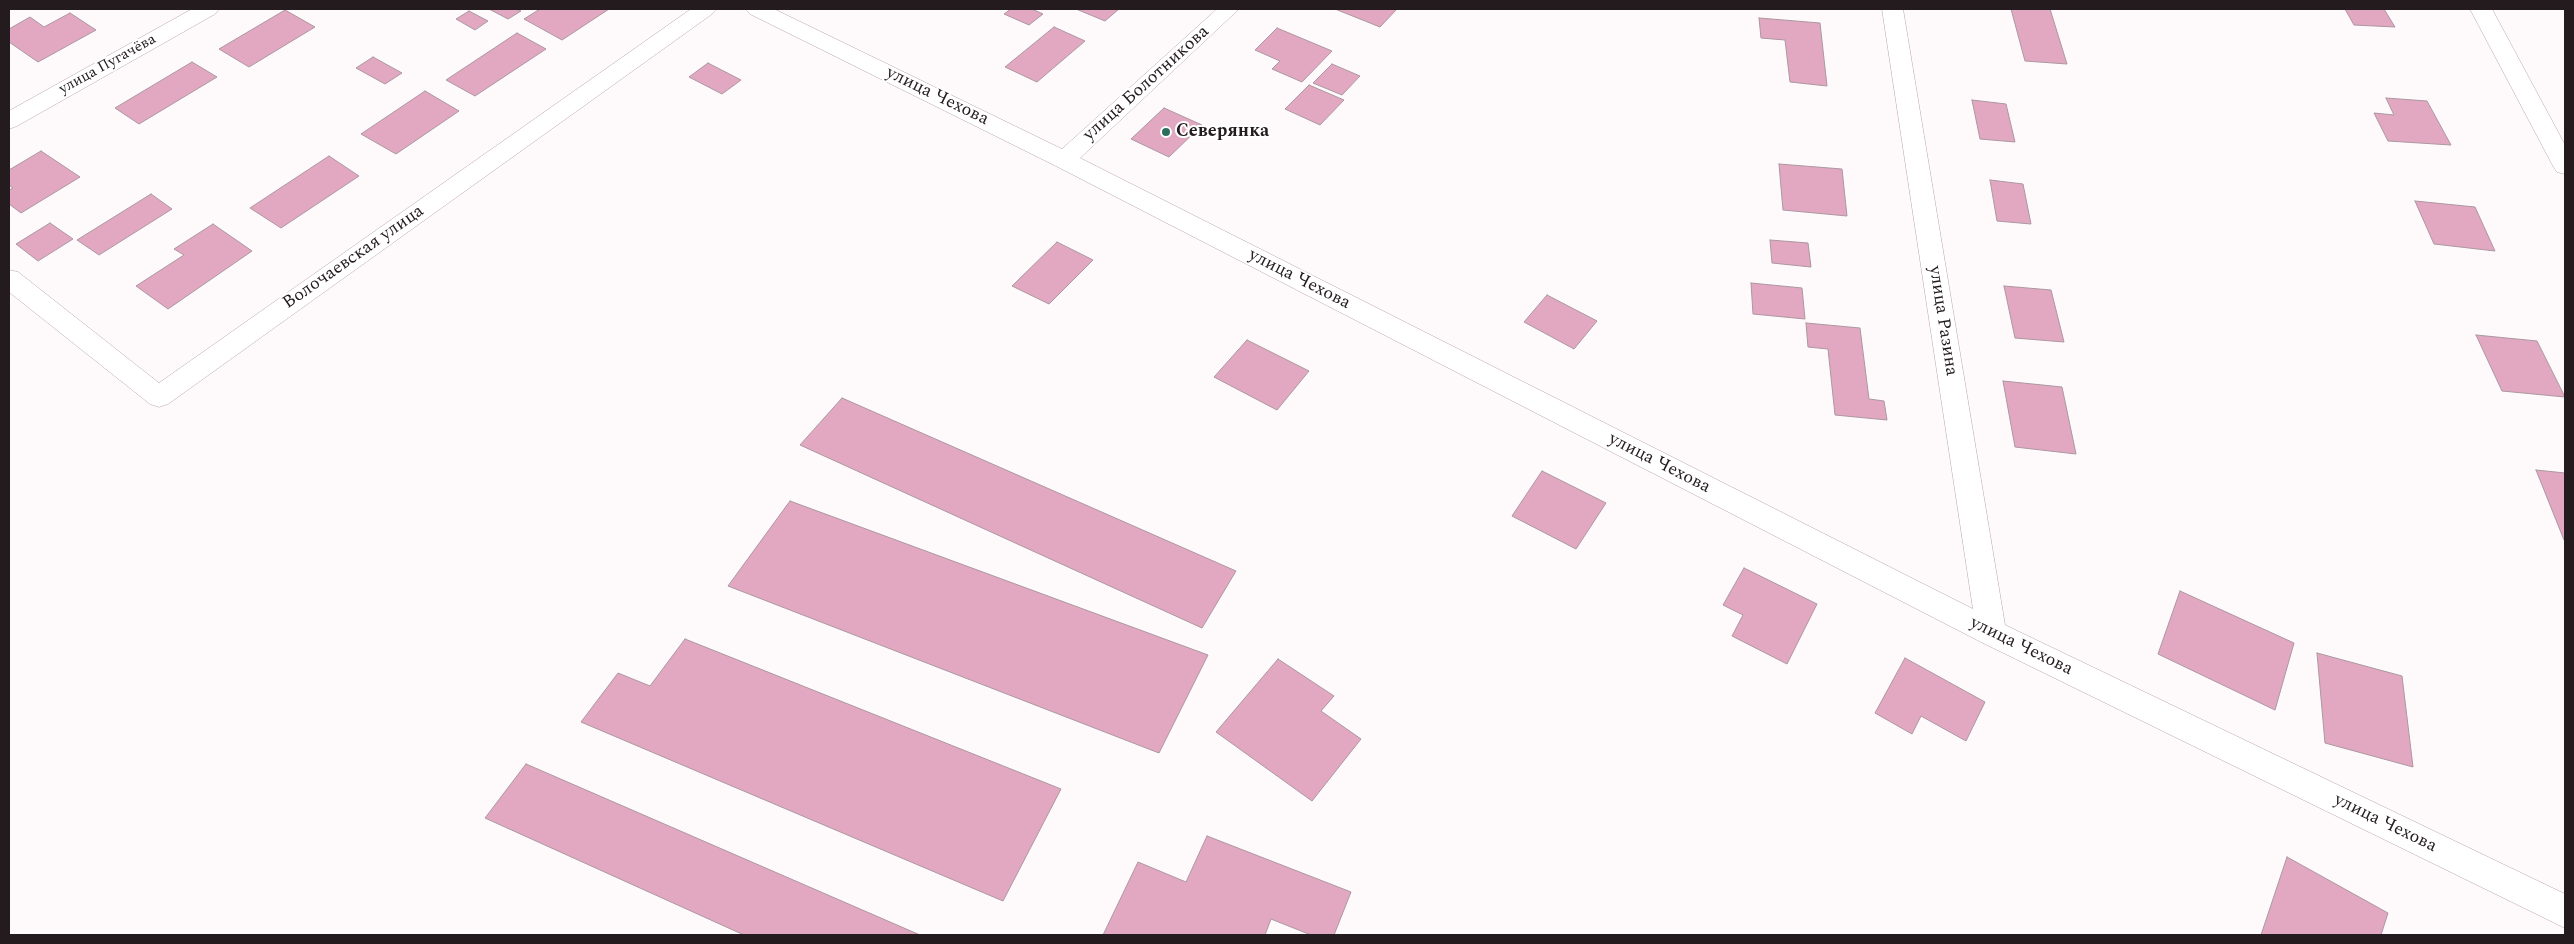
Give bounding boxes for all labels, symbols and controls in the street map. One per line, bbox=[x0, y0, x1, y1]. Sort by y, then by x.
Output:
street label: улица Болотникова bbox=[1079, 22, 1215, 146]
street label: улица Пугачёва bbox=[56, 31, 160, 99]
street label: улица Чехова bbox=[882, 63, 992, 131]
place label: Северянка bbox=[1176, 121, 1269, 143]
marker: Северянка bbox=[1160, 126, 1172, 138]
street label: Волочаевская улица bbox=[279, 201, 429, 315]
street label: улица Чехова bbox=[1244, 245, 1354, 315]
street label: улица Разина bbox=[1923, 264, 1961, 378]
street label: улица Чехова bbox=[1604, 429, 1714, 499]
street label: улица Чехова bbox=[1966, 613, 2076, 681]
street label: улица Чехова bbox=[2330, 790, 2440, 858]

